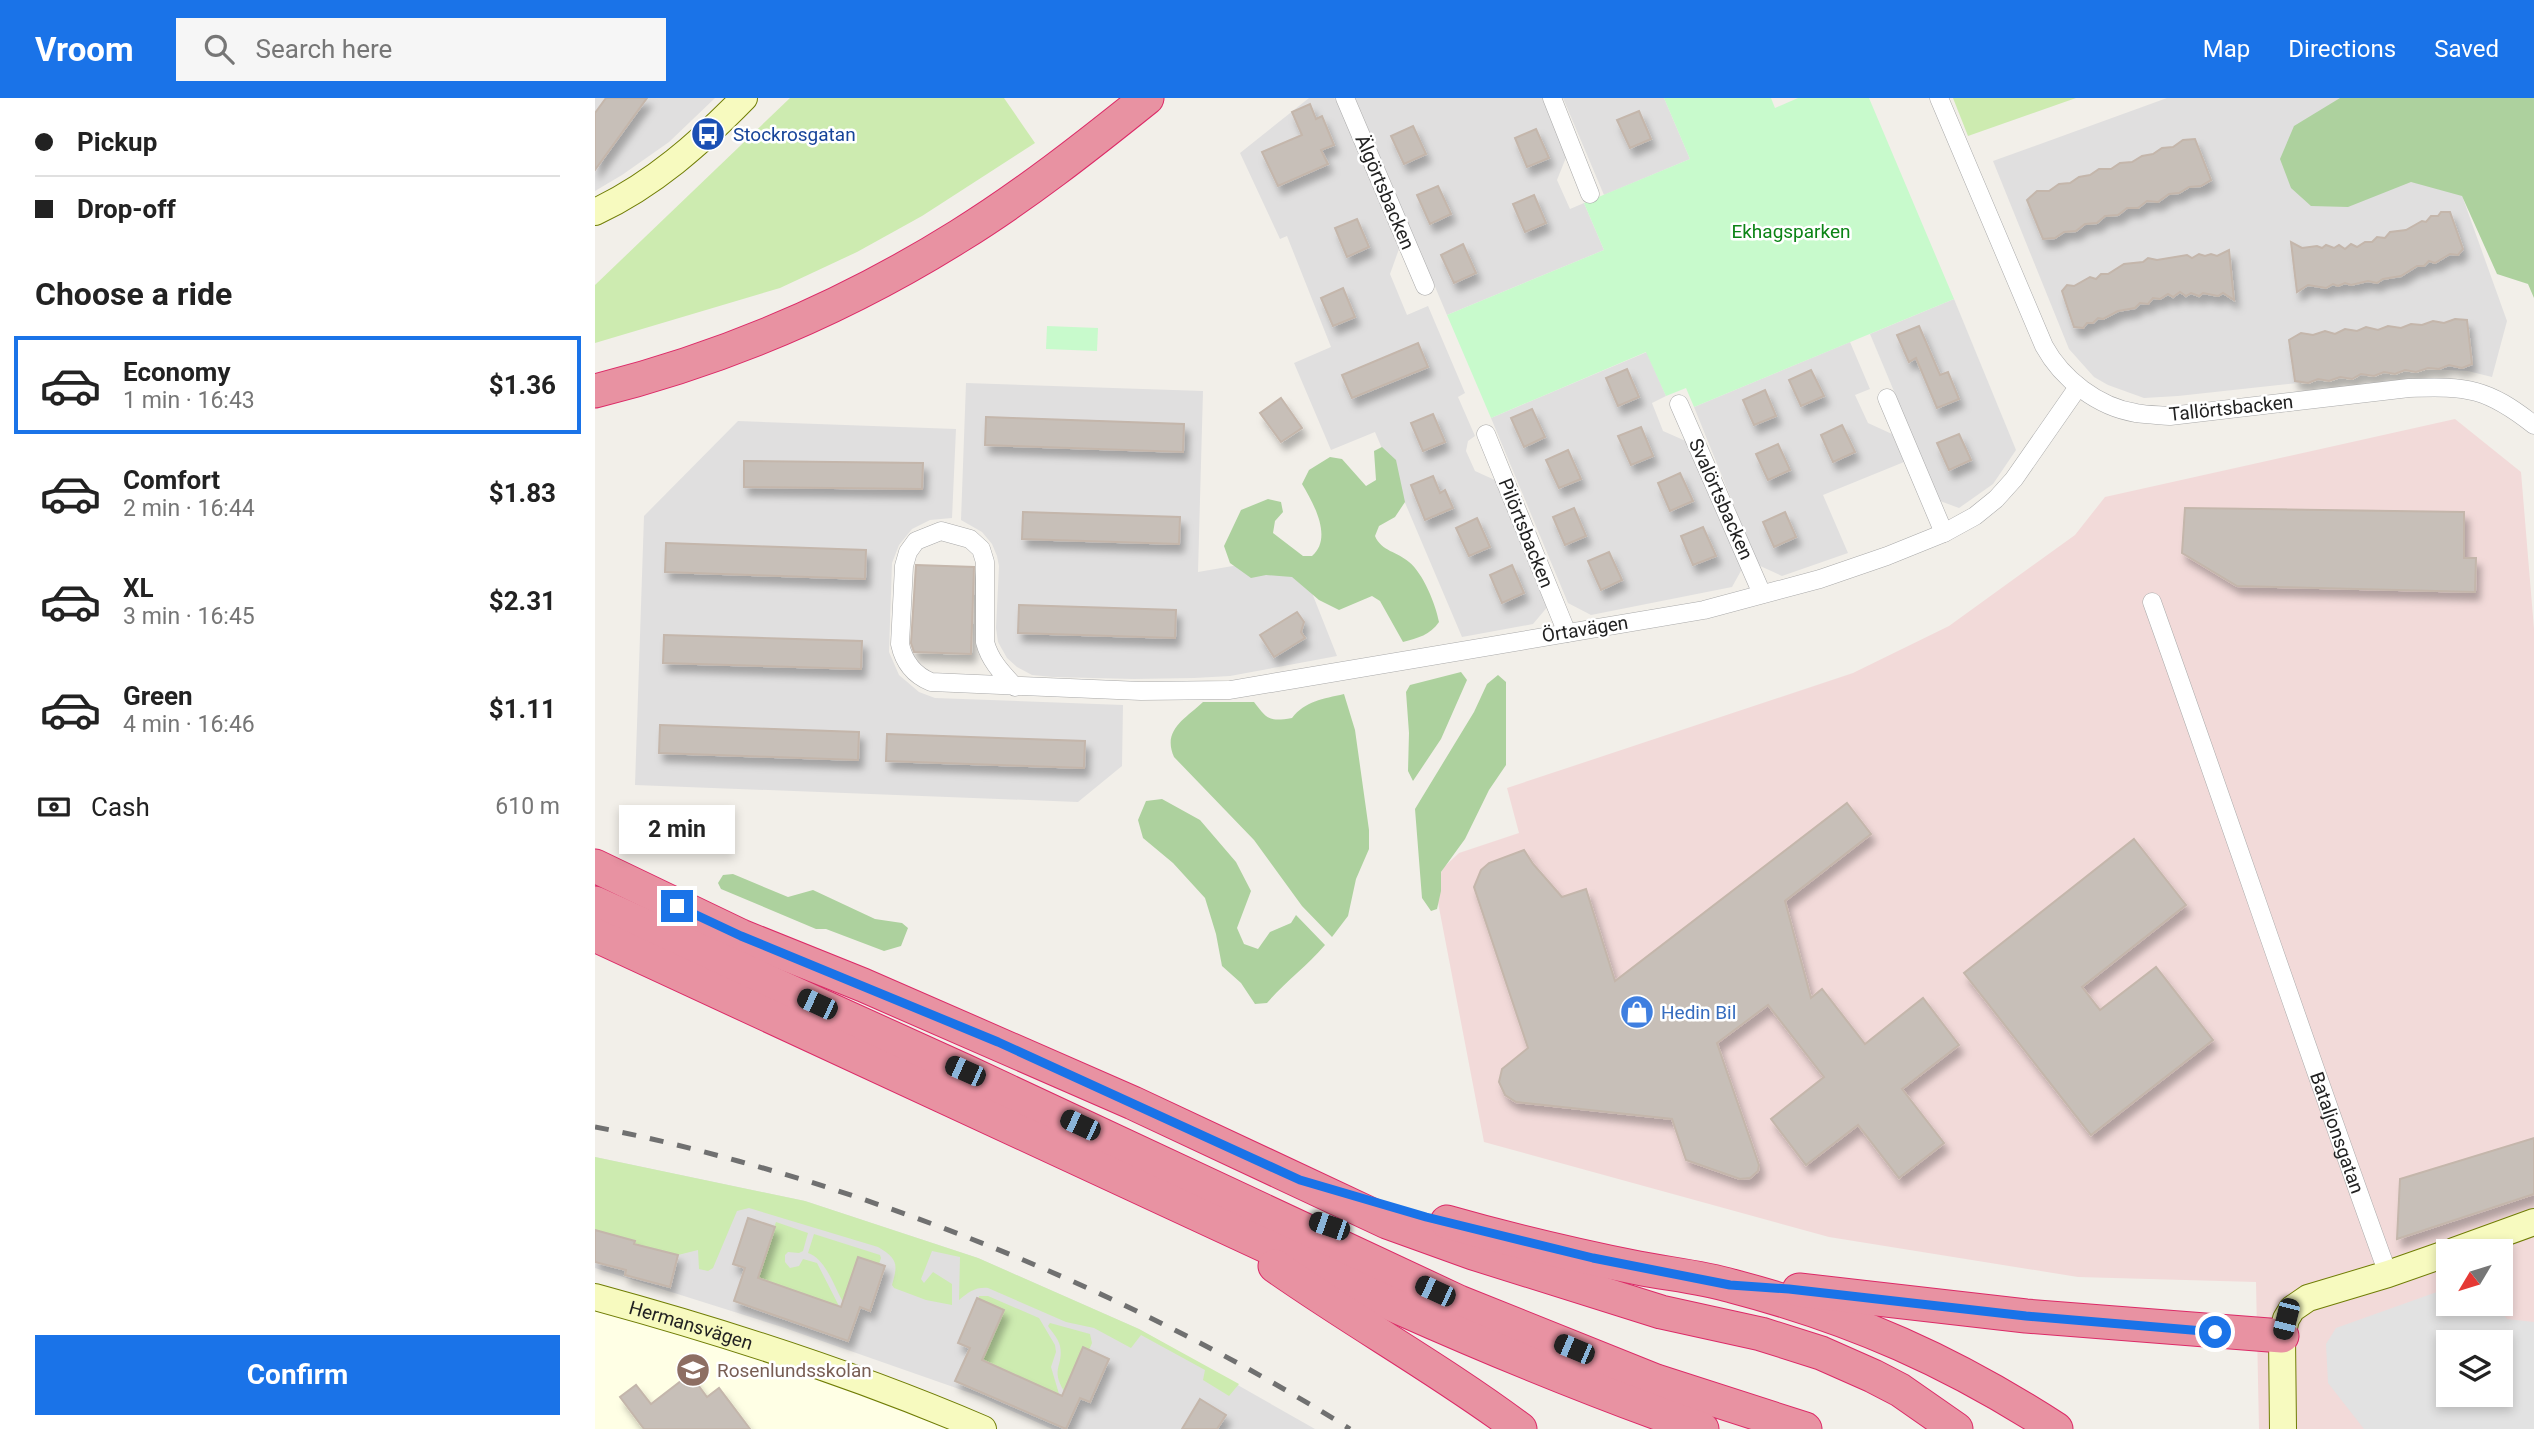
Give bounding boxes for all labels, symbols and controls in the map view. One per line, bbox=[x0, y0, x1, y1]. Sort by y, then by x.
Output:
search box bbox=[176, 18, 666, 81]
text: Vroom bbox=[35, 30, 134, 69]
icon: search bbox=[200, 30, 238, 68]
text: Search here bbox=[256, 34, 392, 64]
text: Map bbox=[2203, 35, 2250, 63]
text: Directions bbox=[2288, 35, 2396, 63]
text: Saved bbox=[2434, 35, 2499, 63]
bus stop icon: Stockrosgatan bbox=[689, 115, 727, 153]
place label: Stockrosgatan bbox=[733, 123, 856, 146]
text: Pickup bbox=[77, 127, 157, 157]
street label: Älgörtsbacken bbox=[1351, 131, 1419, 253]
text: Drop-off bbox=[77, 194, 176, 224]
park label: Ekhagsparken bbox=[1731, 220, 1851, 243]
text: Choose a ride bbox=[35, 275, 232, 313]
icon: car bbox=[39, 354, 102, 417]
text: Economy bbox=[123, 357, 230, 387]
text: $1.36 bbox=[489, 370, 556, 400]
text: 1 min · 16:43 bbox=[123, 387, 255, 414]
street label: Tallörtsbacken bbox=[2168, 390, 2294, 426]
street label: Svalörtsbacken bbox=[1684, 435, 1758, 563]
icon: car bbox=[39, 462, 102, 525]
text: Comfort bbox=[123, 465, 220, 495]
street label: Pilörtsbacken bbox=[1494, 475, 1558, 591]
text: $1.83 bbox=[489, 478, 556, 508]
text: 2 min · 16:44 bbox=[123, 495, 255, 522]
icon: car bbox=[39, 570, 102, 633]
text: XL bbox=[123, 573, 154, 603]
text: $2.31 bbox=[489, 586, 556, 616]
text: 3 min · 16:45 bbox=[123, 603, 255, 630]
street label: Örtavägen bbox=[1540, 611, 1630, 647]
icon: car bbox=[39, 678, 102, 741]
text: Green bbox=[123, 681, 193, 711]
text: $1.11 bbox=[489, 694, 556, 724]
text: 4 min · 16:46 bbox=[123, 711, 255, 738]
icon: cash bbox=[35, 788, 73, 826]
text: Cash bbox=[91, 792, 150, 822]
text: 610 m bbox=[495, 793, 560, 820]
callout: 2 min bbox=[619, 804, 735, 854]
text: 2 min bbox=[648, 816, 706, 843]
route end bbox=[661, 890, 693, 922]
car bbox=[794, 986, 841, 1022]
shop icon: Hedin Bil bbox=[1618, 993, 1656, 1031]
place label: Hedin Bil bbox=[1661, 1001, 1736, 1024]
car bbox=[942, 1053, 989, 1089]
street label: Bataljonsgatan bbox=[2305, 1069, 2369, 1196]
car bbox=[1057, 1107, 1104, 1143]
car bbox=[1306, 1209, 1353, 1243]
north arrow bbox=[2436, 1239, 2513, 1316]
map controls bbox=[2436, 1239, 2513, 1407]
car bbox=[1412, 1273, 1459, 1309]
street label: Hermansvägen bbox=[627, 1296, 756, 1354]
car bbox=[2271, 1296, 2302, 1342]
route start bbox=[2199, 1316, 2231, 1348]
button: layers bbox=[2436, 1330, 2513, 1407]
car bbox=[1551, 1331, 1598, 1367]
button: Confirm bbox=[35, 1335, 560, 1415]
school or university icon: Rosenlundsskolan bbox=[674, 1351, 712, 1389]
place label: Rosenlundsskolan bbox=[717, 1359, 872, 1382]

